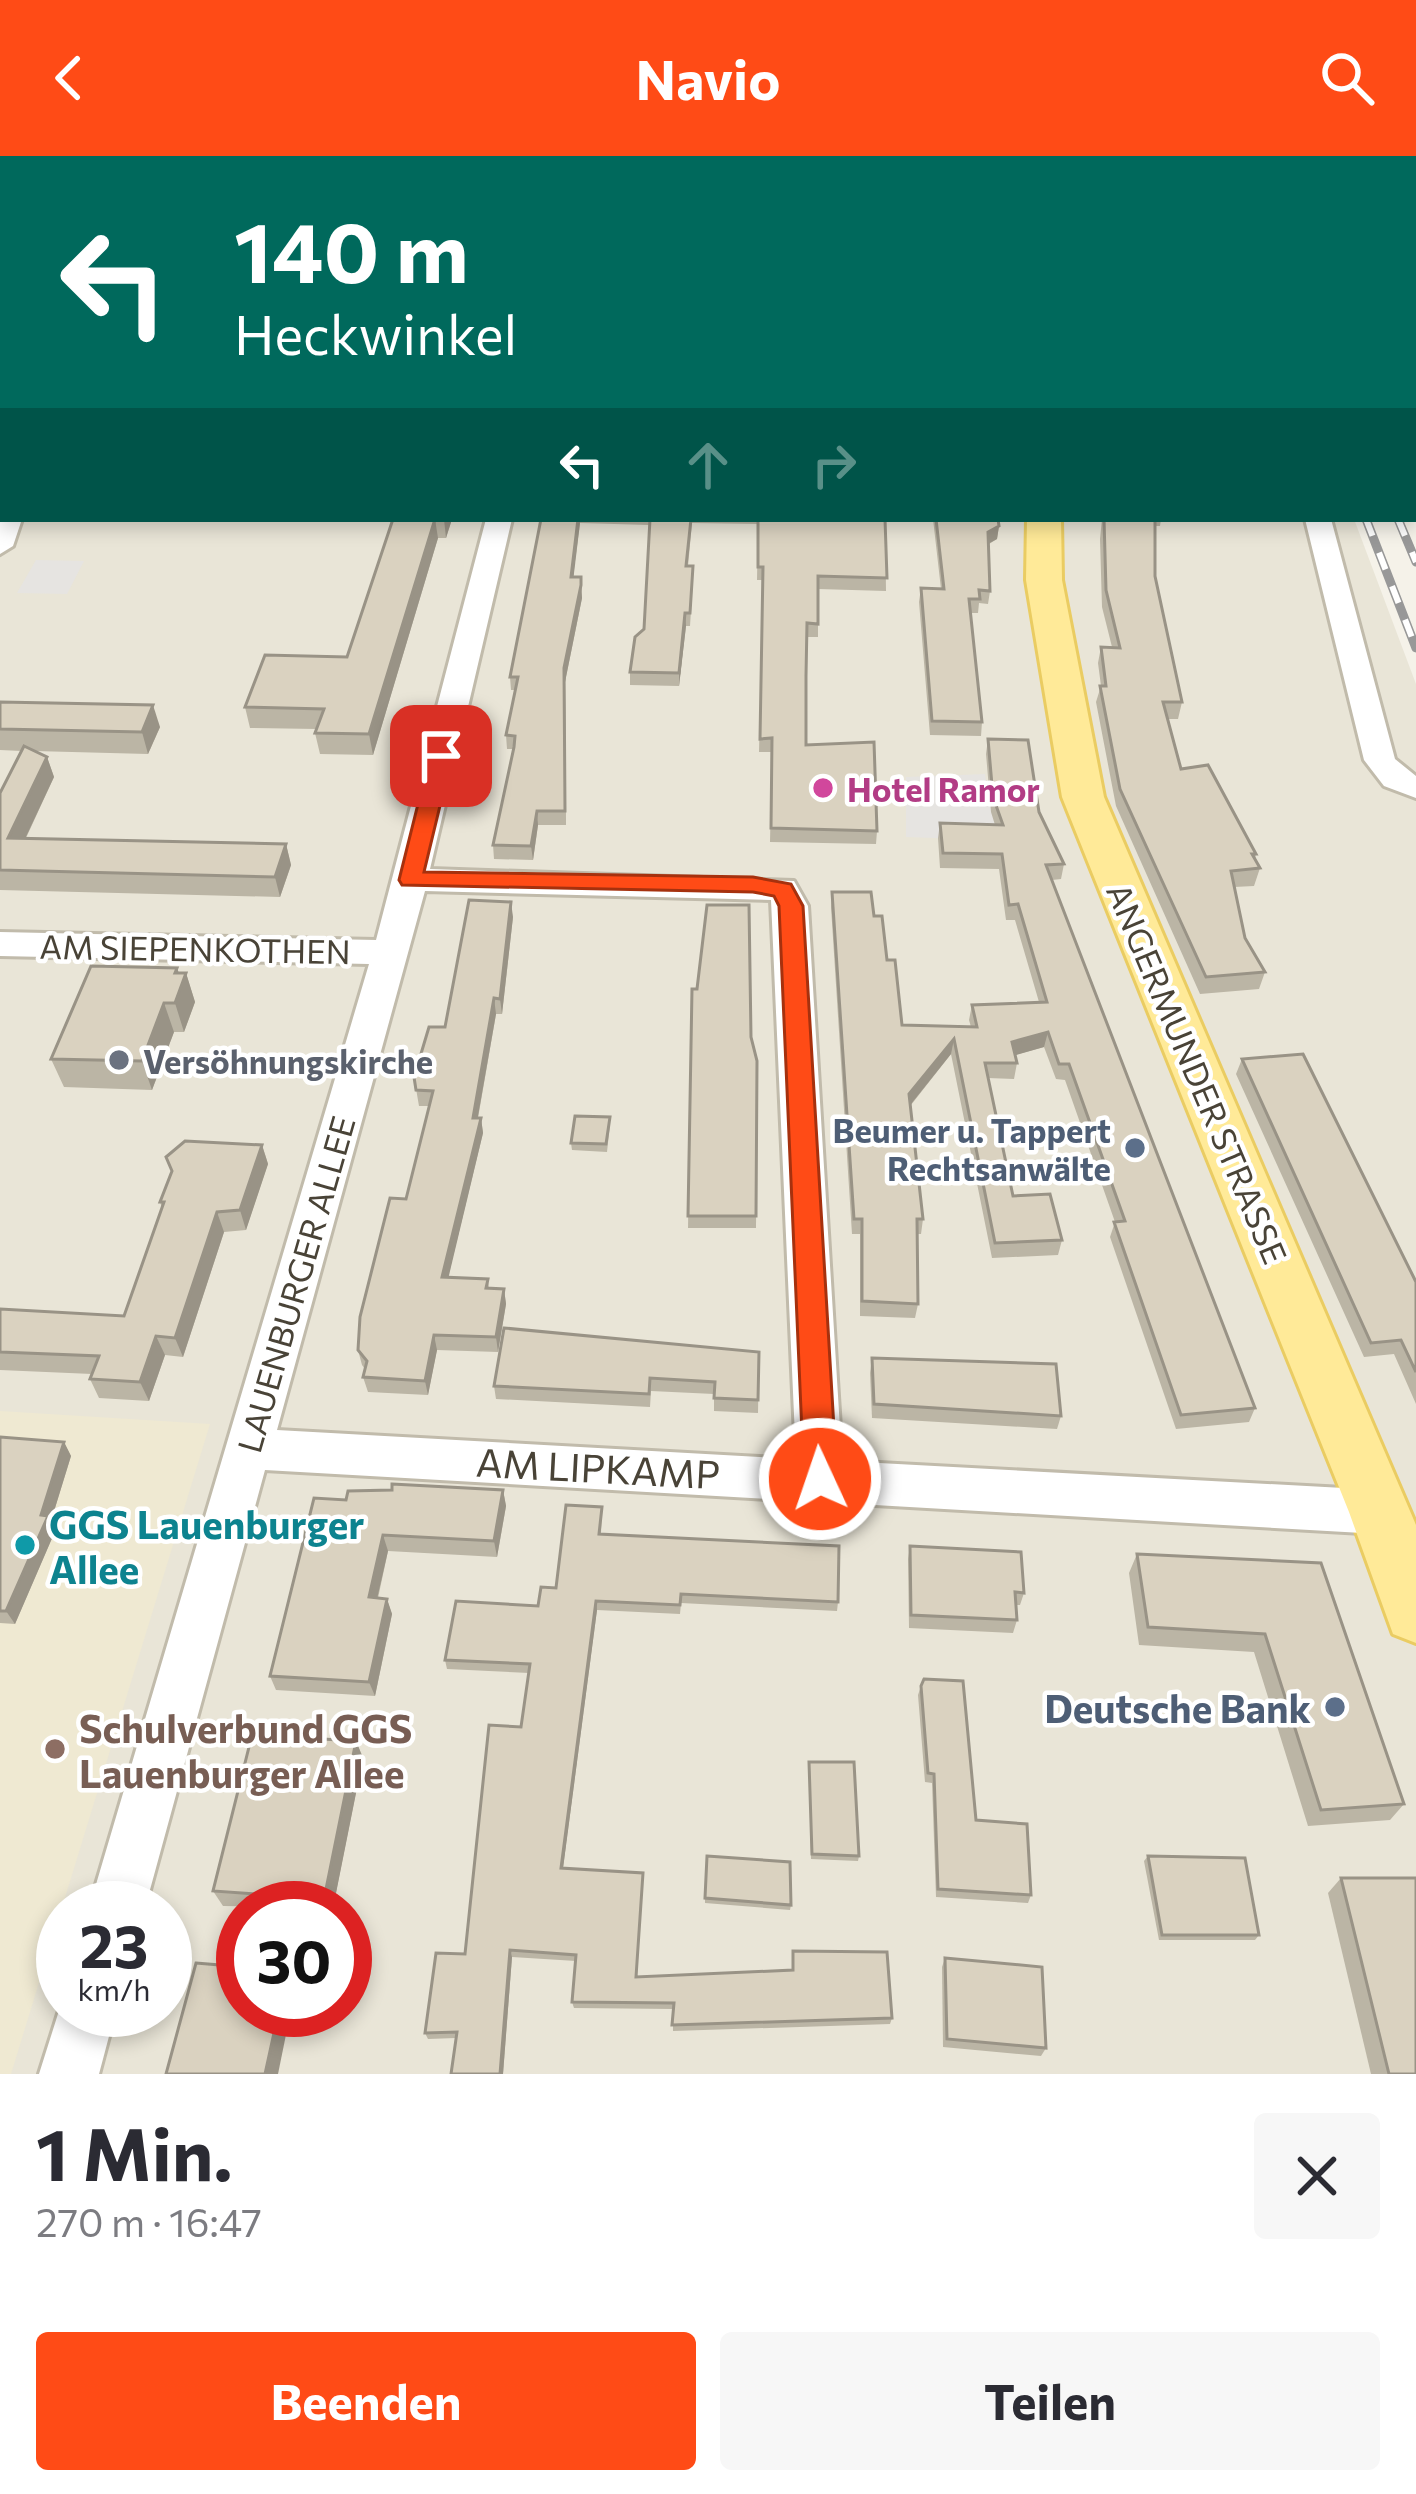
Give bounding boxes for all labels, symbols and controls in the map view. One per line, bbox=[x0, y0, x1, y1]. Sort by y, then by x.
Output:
icon: back bbox=[36, 45, 102, 111]
text: Navio bbox=[636, 45, 780, 111]
icon: search bbox=[1314, 45, 1380, 111]
text: 140 m bbox=[234, 198, 469, 300]
icon: left bbox=[36, 204, 192, 360]
text: Heckwinkel bbox=[234, 300, 517, 366]
icon: left bbox=[549, 432, 615, 498]
icon: ahead bbox=[675, 432, 741, 498]
icon: right bbox=[801, 432, 867, 498]
pin bbox=[390, 705, 492, 807]
icon: arrive bbox=[408, 723, 474, 789]
place label: Hotel Ramor bbox=[847, 768, 1040, 809]
marker: Hotel Ramor bbox=[810, 775, 836, 801]
street label: ANGERMUNDER STRASSE bbox=[1099, 877, 1297, 1269]
street label: AM SIEPENKOTHEN bbox=[39, 925, 351, 971]
place label: Versöhnungskirche bbox=[143, 1040, 433, 1081]
marker: Versöhnungskirche bbox=[106, 1047, 132, 1073]
place label: Beumer u. Tappert Rechtsanwälte bbox=[833, 1109, 1111, 1188]
street label: LAUENBURGER ALLEE bbox=[227, 1111, 363, 1457]
marker: Beumer u. Tappert Rechtsanwälte bbox=[1122, 1135, 1148, 1161]
position arrow bbox=[757, 1416, 883, 1542]
street label: AM LIPKAMP bbox=[475, 1437, 721, 1497]
place label: GGS Lauenburger Allee bbox=[49, 1499, 364, 1592]
marker: GGS Lauenburger Allee bbox=[12, 1532, 38, 1558]
place label: Deutsche Bank bbox=[1044, 1683, 1311, 1731]
marker: Deutsche Bank bbox=[1322, 1694, 1348, 1720]
place label: Schulverbund GGS Lauenburger Allee bbox=[79, 1703, 412, 1796]
marker: Schulverbund GGS Lauenburger Allee bbox=[42, 1736, 68, 1762]
speed limit sign: 30 bbox=[216, 1881, 372, 2037]
text: 23 bbox=[79, 1907, 149, 1980]
text: km/h bbox=[78, 1970, 150, 2007]
text: 1 Min. bbox=[36, 2108, 232, 2196]
button: close bbox=[1254, 2113, 1380, 2239]
text: 270 m · 16:47 bbox=[36, 2197, 262, 2245]
button: Beenden bbox=[36, 2332, 696, 2470]
button: Teilen bbox=[720, 2332, 1380, 2470]

